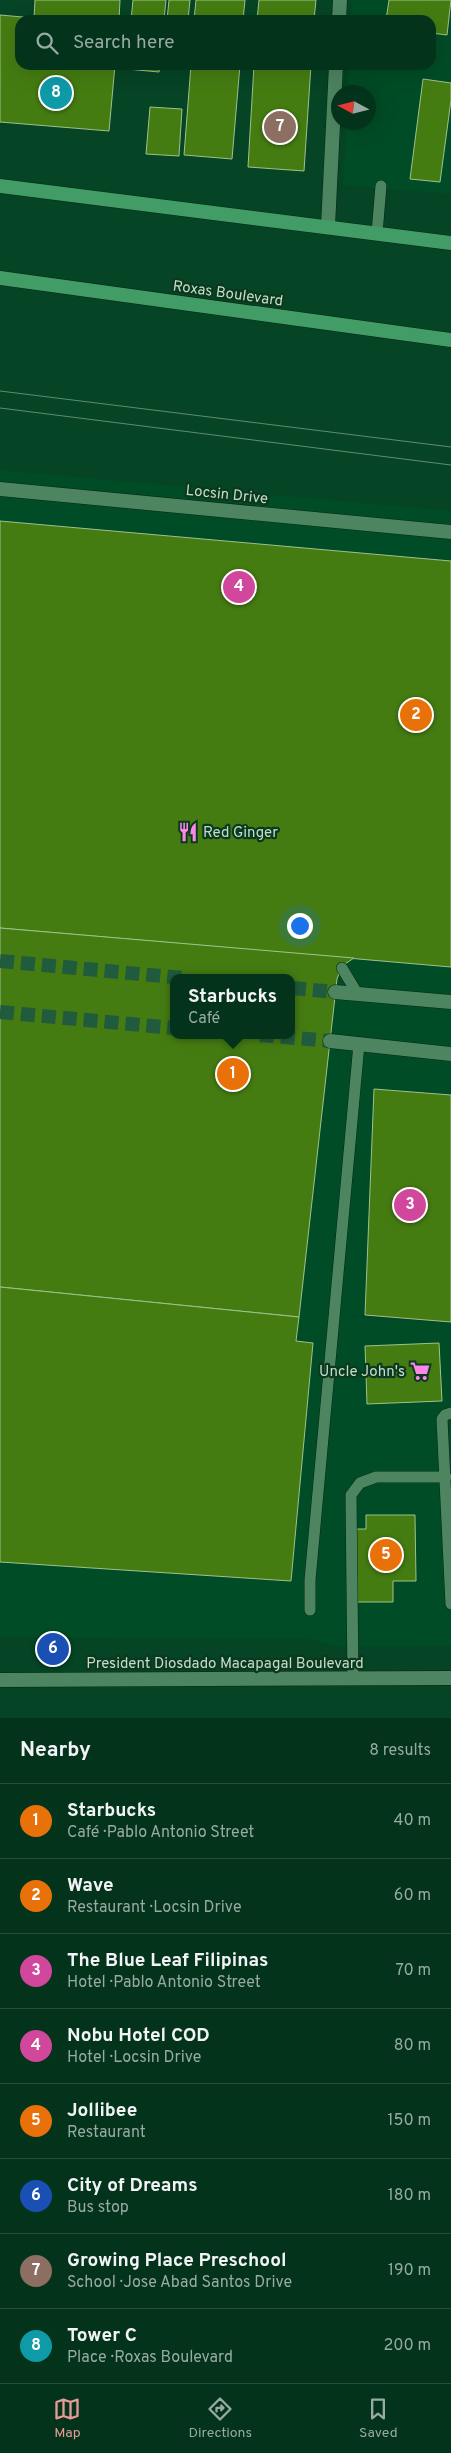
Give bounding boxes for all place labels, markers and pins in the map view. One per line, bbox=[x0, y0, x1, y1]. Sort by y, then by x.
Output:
pin: 8 bbox=[40, 74, 72, 112]
pin: 7 bbox=[264, 108, 296, 146]
pin: 4 bbox=[223, 568, 255, 606]
pin: 2 bbox=[400, 696, 432, 734]
restaurant icon: Red Ginger bbox=[177, 821, 199, 843]
place label: Red Ginger bbox=[203, 824, 278, 843]
pin: 1 bbox=[217, 1055, 249, 1093]
pin: 3 bbox=[394, 1186, 426, 1224]
supermarket icon: Uncle John's bbox=[409, 1360, 431, 1382]
place label: Uncle John's bbox=[319, 1363, 405, 1382]
pin: 5 bbox=[370, 1536, 402, 1574]
pin: 6 bbox=[37, 1630, 69, 1668]

